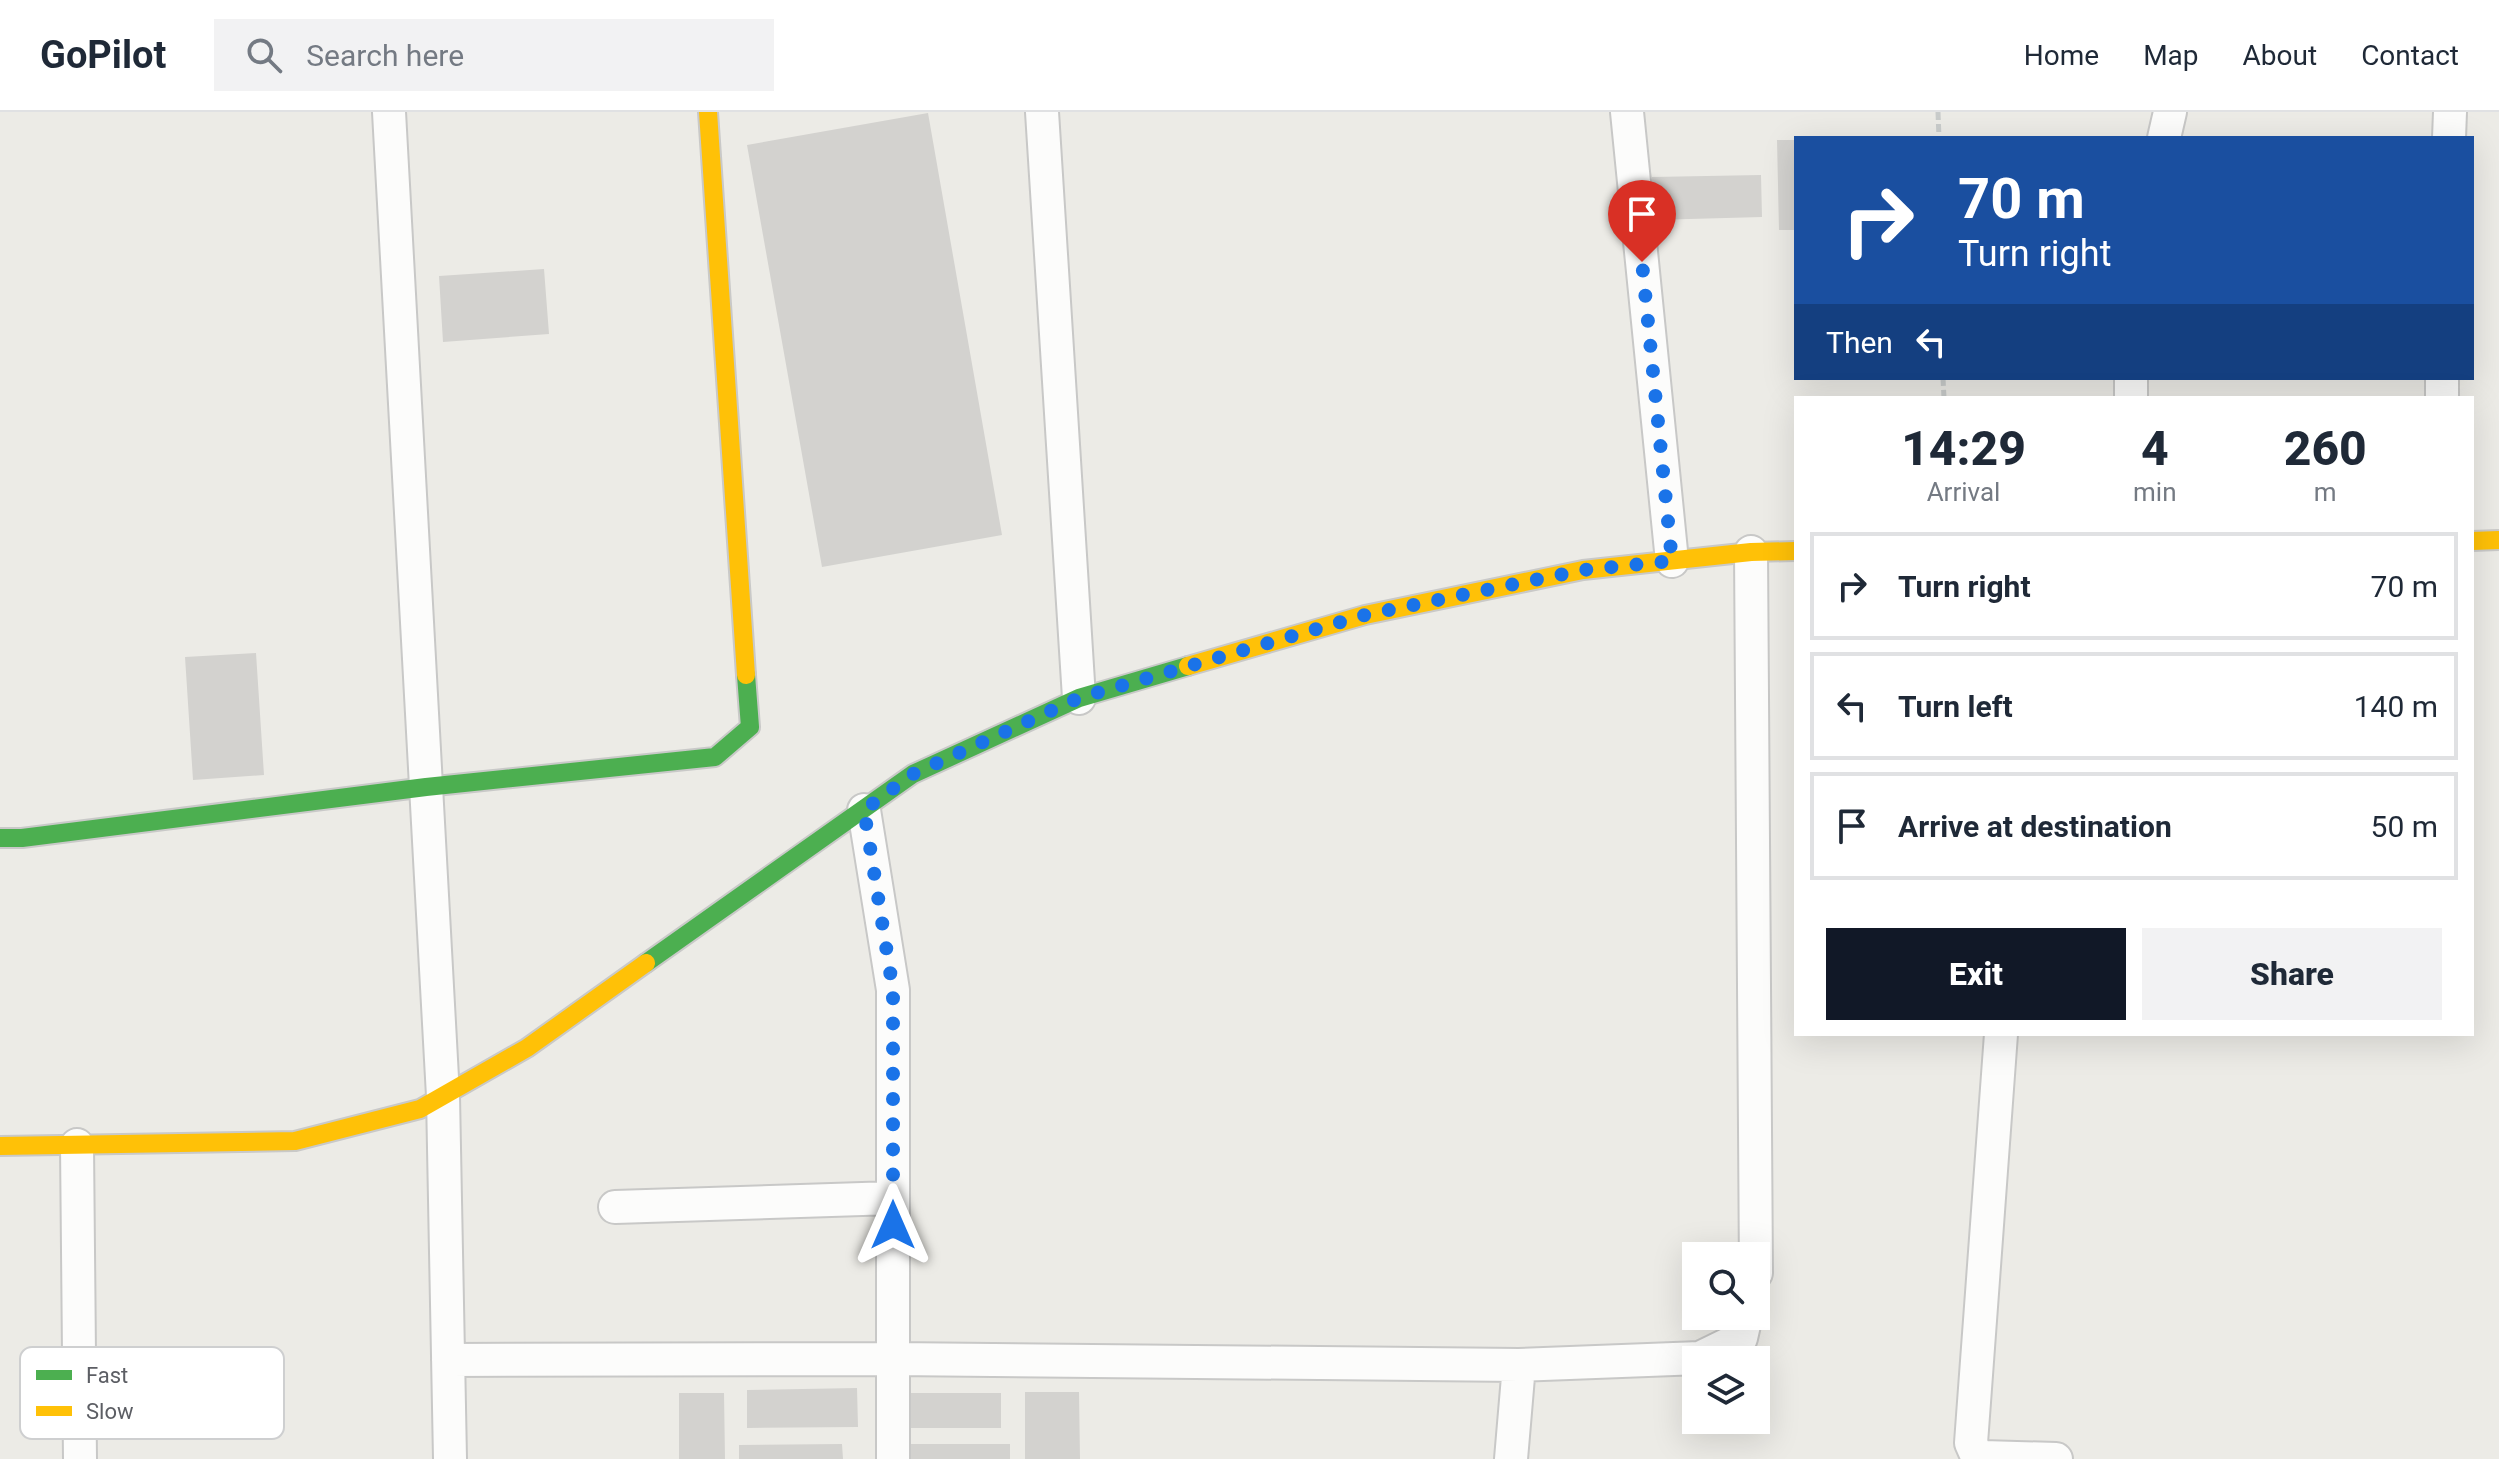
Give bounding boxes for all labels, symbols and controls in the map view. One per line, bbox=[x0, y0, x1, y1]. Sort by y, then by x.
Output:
search box bbox=[214, 19, 774, 91]
text: GoPilot bbox=[40, 33, 166, 77]
icon: search bbox=[242, 33, 286, 77]
text: Search here bbox=[306, 38, 464, 73]
text: Home bbox=[2024, 39, 2099, 72]
text: Map bbox=[2143, 39, 2199, 72]
text: About bbox=[2243, 39, 2317, 72]
text: Contact bbox=[2361, 39, 2459, 72]
text: 70 m bbox=[1958, 166, 2085, 232]
icon: right bbox=[1826, 168, 1930, 272]
pin bbox=[1608, 180, 1676, 262]
icon: arrive bbox=[1620, 192, 1664, 236]
text: Turn right bbox=[1958, 233, 2111, 275]
icon: left bbox=[1909, 320, 1953, 364]
text: Then bbox=[1826, 325, 1893, 360]
text: 14:29 bbox=[1901, 420, 2026, 477]
text: 4 bbox=[2141, 420, 2169, 477]
text: 260 bbox=[2284, 420, 2367, 477]
text: Arrival bbox=[1927, 477, 2000, 507]
text: min bbox=[2133, 477, 2177, 507]
text: m bbox=[2314, 477, 2337, 507]
icon: right bbox=[1830, 564, 1874, 608]
text: Turn right bbox=[1898, 569, 2031, 604]
text: 70 m bbox=[2371, 569, 2438, 604]
icon: left bbox=[1830, 684, 1874, 728]
text: Turn left bbox=[1898, 689, 2013, 724]
text: 140 m bbox=[2354, 689, 2438, 724]
icon: arrive bbox=[1830, 804, 1874, 848]
text: Arrive at destination bbox=[1898, 809, 2172, 844]
text: 50 m bbox=[2371, 809, 2438, 844]
button: Exit bbox=[1826, 928, 2126, 1020]
button: Share bbox=[2142, 928, 2442, 1020]
position arrow bbox=[851, 1183, 935, 1267]
map controls bbox=[1682, 1242, 1770, 1434]
button: search bbox=[1682, 1242, 1770, 1330]
button: layers bbox=[1682, 1346, 1770, 1434]
legend bbox=[20, 1347, 284, 1439]
text: Fast bbox=[86, 1363, 128, 1388]
text: Slow bbox=[86, 1399, 134, 1424]

